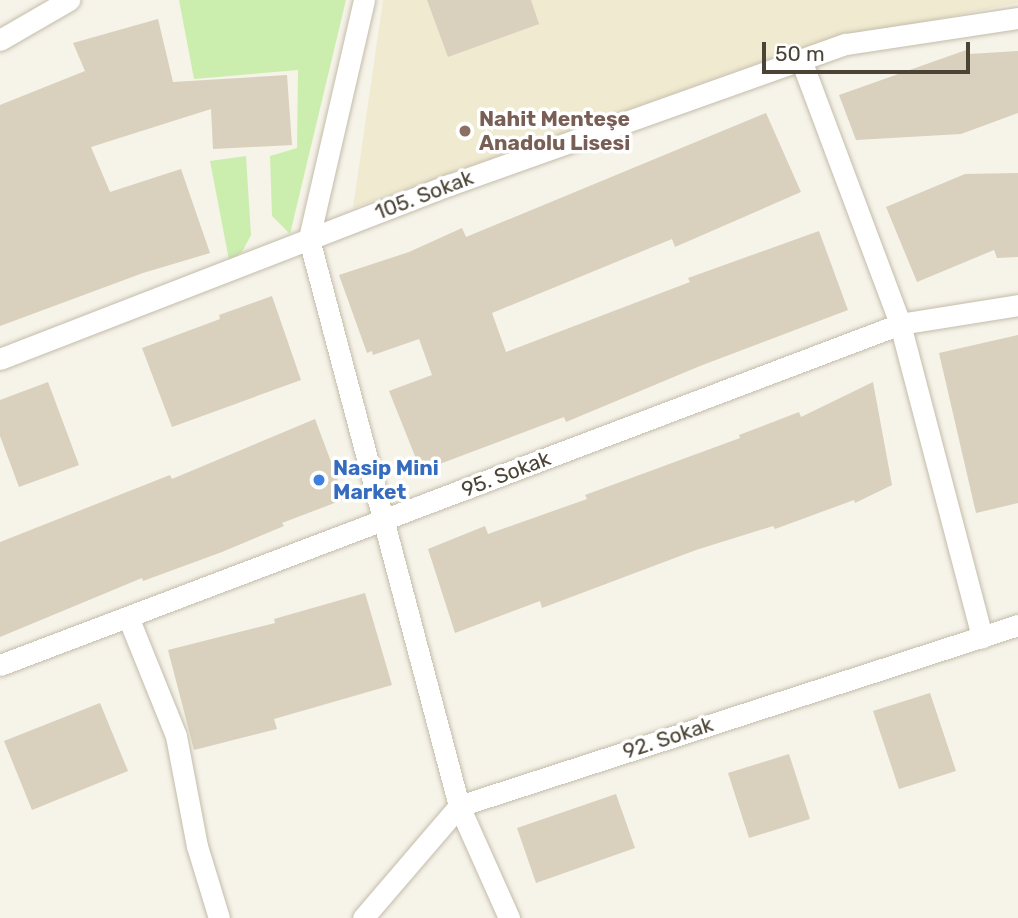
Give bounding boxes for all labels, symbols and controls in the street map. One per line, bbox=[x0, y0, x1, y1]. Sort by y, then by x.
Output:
scale bar bbox=[766, 28, 974, 72]
text: 50 m bbox=[775, 41, 825, 66]
place label: Nahit Menteşe Anadolu Lisesi bbox=[479, 106, 630, 156]
marker: Nahit Menteşe Anadolu Lisesi bbox=[457, 123, 473, 139]
street label: 105. Sokak bbox=[371, 165, 477, 225]
street label: 95. Sokak bbox=[458, 446, 554, 502]
place label: Nasip Mini Market bbox=[333, 455, 439, 505]
marker: Nasip Mini Market bbox=[311, 472, 327, 488]
street label: 92. Sokak bbox=[620, 712, 716, 764]

